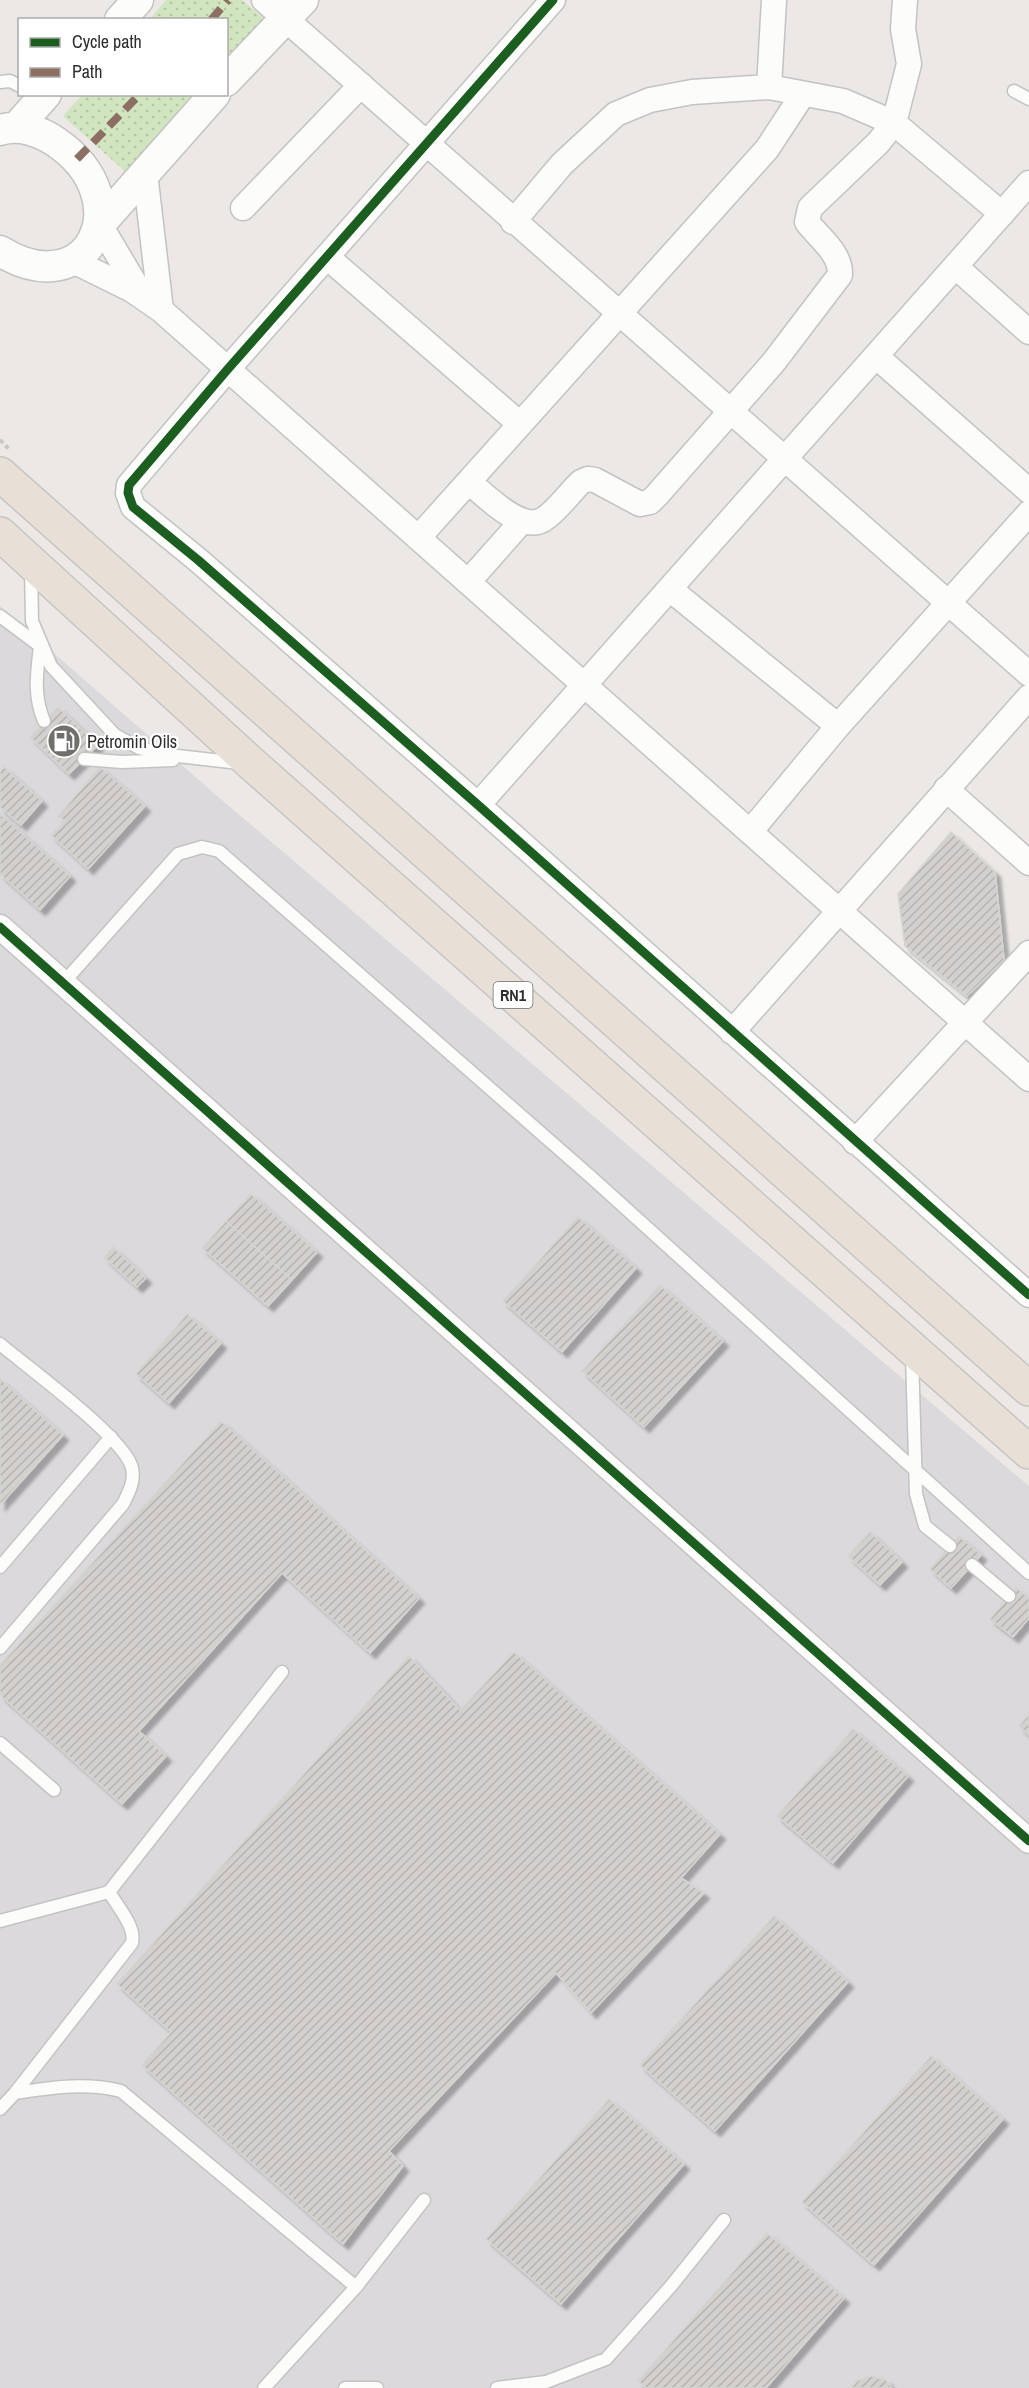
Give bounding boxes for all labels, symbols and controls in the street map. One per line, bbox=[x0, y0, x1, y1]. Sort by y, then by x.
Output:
legend bbox=[18, 18, 228, 96]
text: Cycle path bbox=[72, 29, 142, 54]
text: Path bbox=[72, 59, 102, 84]
fuel station icon: Petromin Oils bbox=[46, 723, 82, 759]
place label: Petromin Oils bbox=[87, 729, 177, 754]
road number: RN1 bbox=[494, 982, 532, 1008]

